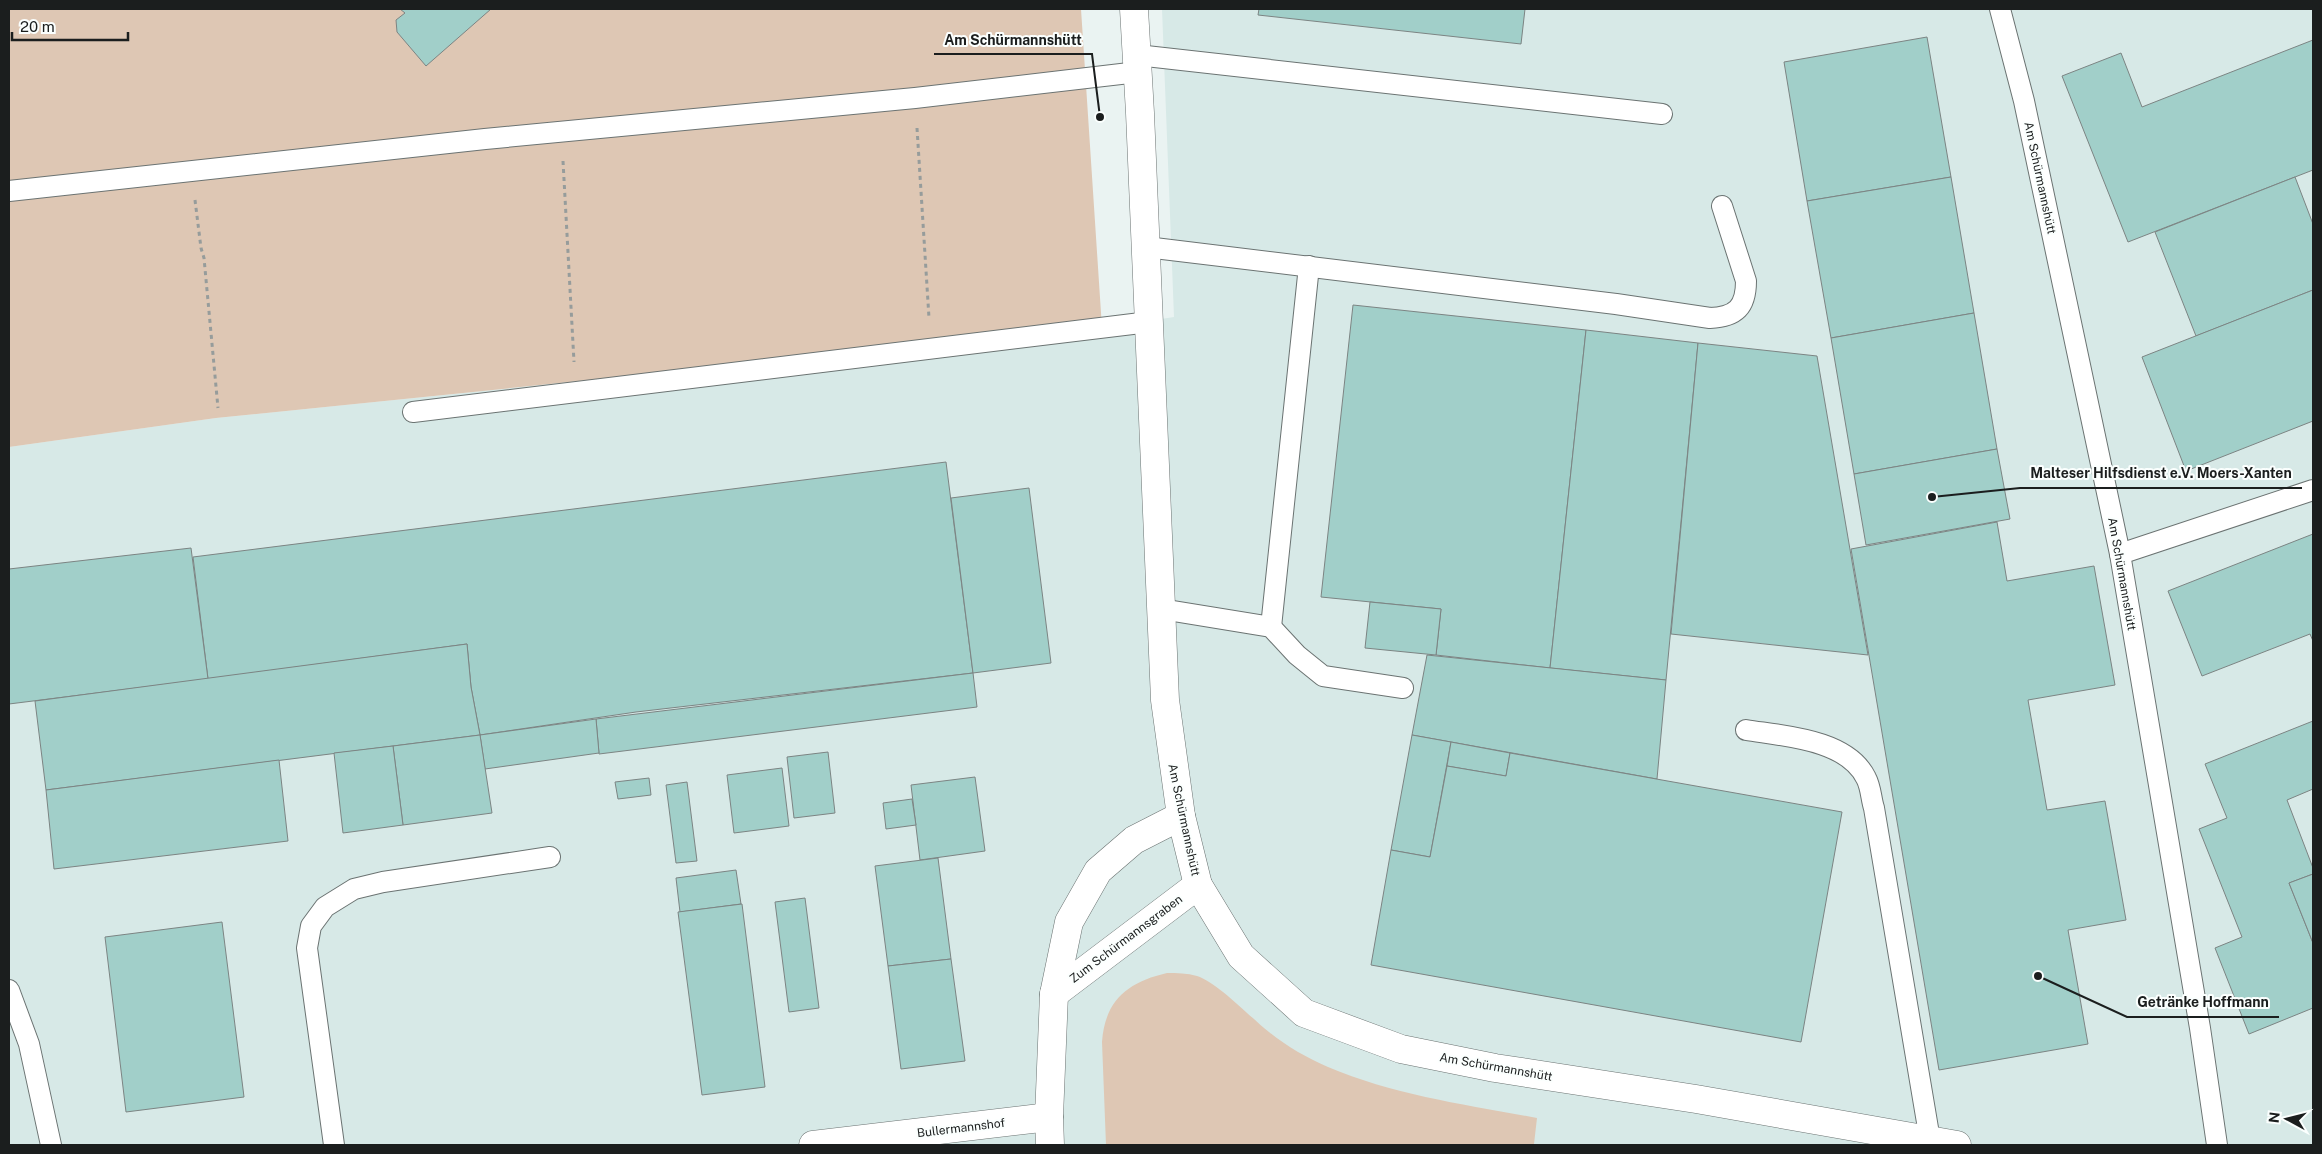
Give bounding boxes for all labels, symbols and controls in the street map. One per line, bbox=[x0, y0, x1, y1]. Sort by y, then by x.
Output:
scale bar bbox=[12, 10, 129, 42]
text: 20 m bbox=[20, 18, 55, 35]
callout: Am Schürmannshütt bbox=[934, 25, 1092, 54]
text: Am Schürmannshütt bbox=[944, 32, 1082, 48]
street label: Am Schürmannshütt bbox=[2021, 121, 2059, 236]
callout: Malteser Hilfsdienst e.V. Moers-Xanten bbox=[2020, 459, 2302, 488]
text: Malteser Hilfsdienst e.V. Moers-Xanten bbox=[2030, 465, 2292, 481]
street label: Am Schürmannshütt bbox=[2105, 516, 2139, 632]
street label: Am Schürmannshütt bbox=[1165, 763, 1203, 878]
street label: Zum Schürmannsgraben bbox=[1067, 892, 1185, 986]
callout: Getränke Hoffmann bbox=[2127, 988, 2279, 1017]
text: Getränke Hoffmann bbox=[2137, 994, 2269, 1010]
street label: Am Schürmannshütt bbox=[1438, 1050, 1554, 1084]
north arrow bbox=[2262, 1094, 2312, 1144]
text: N bbox=[2265, 1111, 2283, 1124]
street label: Bullermannshof bbox=[916, 1116, 1006, 1140]

